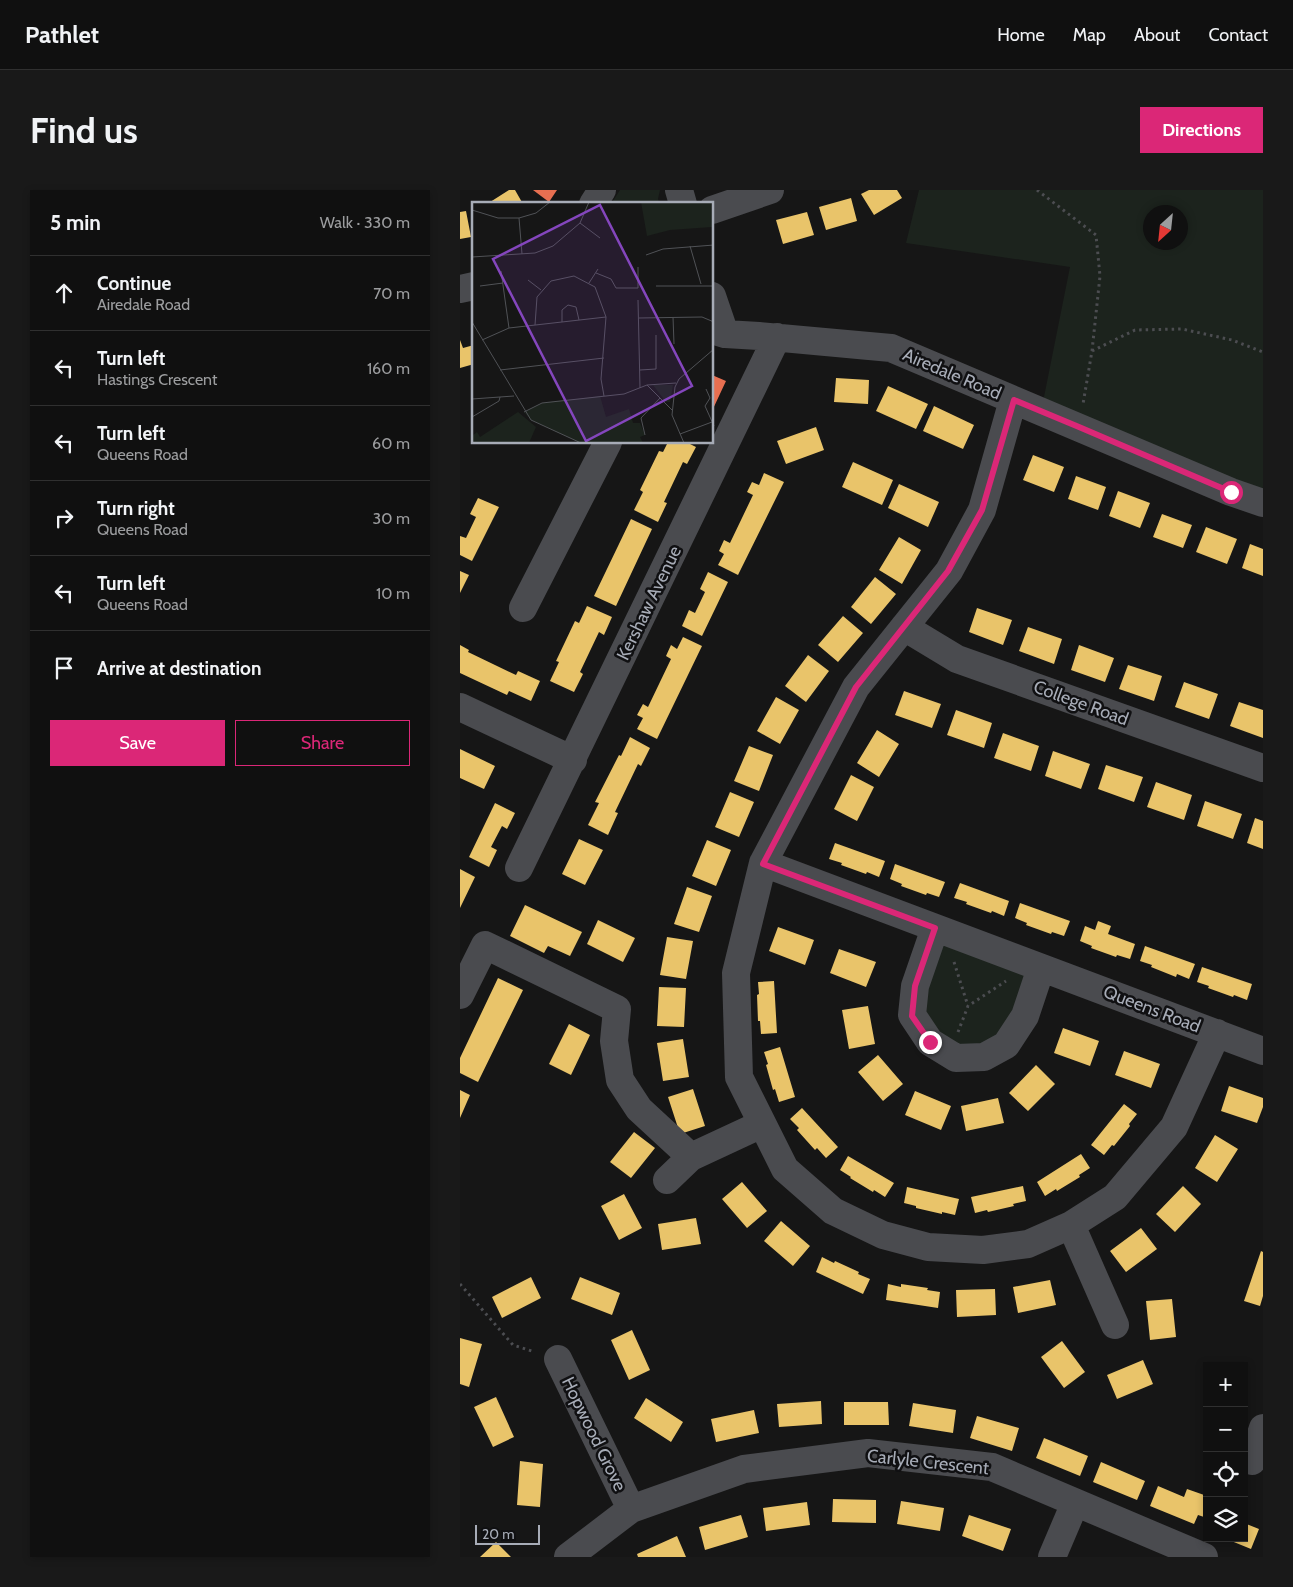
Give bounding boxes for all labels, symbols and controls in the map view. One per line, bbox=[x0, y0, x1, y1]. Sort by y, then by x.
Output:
text: Pathlet bbox=[25, 20, 99, 49]
text: Home bbox=[997, 24, 1045, 46]
text: Map bbox=[1073, 24, 1106, 46]
text: About bbox=[1134, 24, 1180, 46]
text: Contact bbox=[1208, 24, 1268, 46]
button: Directions bbox=[1140, 107, 1263, 153]
text: Find us bbox=[30, 109, 138, 152]
inset map bbox=[472, 202, 714, 444]
north arrow bbox=[1143, 205, 1188, 250]
text: 5 min bbox=[50, 210, 101, 235]
text: Walk · 330 m bbox=[320, 213, 410, 232]
text: Continue bbox=[97, 272, 171, 295]
icon: ahead bbox=[50, 279, 78, 307]
text: 70 m bbox=[373, 284, 410, 303]
text: Airedale Road bbox=[97, 295, 190, 314]
street label: Airedale Road bbox=[900, 343, 1004, 405]
text: Turn left bbox=[97, 347, 165, 370]
icon: left bbox=[50, 354, 78, 382]
text: 160 m bbox=[367, 359, 410, 378]
text: Hastings Crescent bbox=[97, 370, 217, 389]
text: Turn left bbox=[97, 422, 165, 445]
icon: left bbox=[50, 429, 78, 457]
text: 60 m bbox=[372, 434, 410, 453]
text: Queens Road bbox=[97, 445, 188, 464]
route start bbox=[1220, 481, 1243, 504]
text: Turn right bbox=[97, 497, 175, 520]
icon: right bbox=[50, 504, 78, 532]
text: 30 m bbox=[373, 509, 410, 528]
text: Queens Road bbox=[97, 520, 188, 539]
street label: Kershaw Avenue bbox=[612, 542, 686, 664]
text: Turn left bbox=[97, 572, 165, 595]
icon: left bbox=[50, 579, 78, 607]
text: 10 m bbox=[376, 584, 410, 603]
text: Queens Road bbox=[97, 595, 188, 614]
icon: arrive bbox=[50, 654, 78, 682]
text: Arrive at destination bbox=[97, 657, 261, 680]
street label: College Road bbox=[1030, 676, 1132, 730]
button: Save bbox=[50, 720, 225, 766]
button: Share bbox=[235, 720, 410, 766]
street label: Queens Road bbox=[1100, 980, 1204, 1038]
route end bbox=[919, 1031, 942, 1054]
map controls bbox=[1203, 1362, 1248, 1542]
button: + bbox=[1203, 1362, 1248, 1407]
street label: Hopwood Grove bbox=[557, 1373, 631, 1495]
button: − bbox=[1203, 1407, 1248, 1452]
street label: Carlyle Crescent bbox=[866, 1445, 990, 1479]
button: locate bbox=[1203, 1452, 1248, 1497]
button: layers bbox=[1203, 1497, 1248, 1542]
scale bar bbox=[475, 1522, 540, 1545]
text: 20 m bbox=[482, 1525, 515, 1543]

